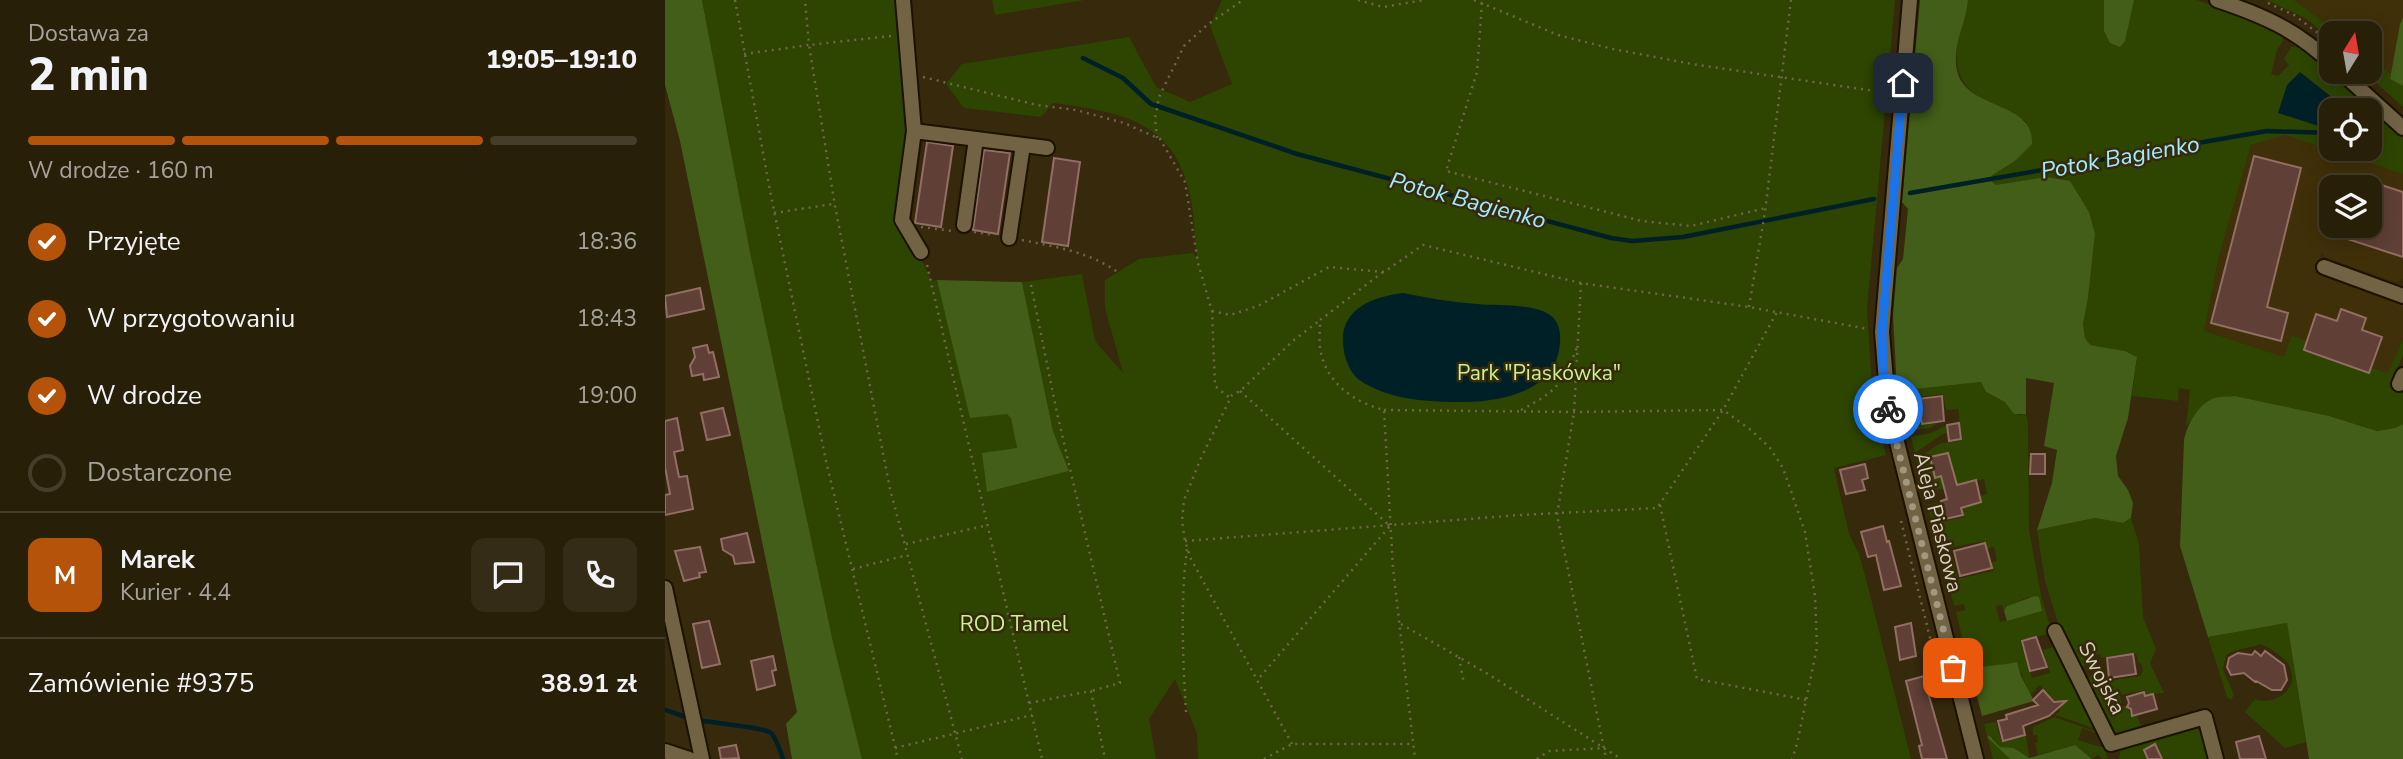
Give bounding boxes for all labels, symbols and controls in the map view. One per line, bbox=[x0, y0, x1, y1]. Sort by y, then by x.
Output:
text: Dostawa za bbox=[28, 18, 149, 49]
north arrow bbox=[2319, 21, 2382, 84]
map controls bbox=[2319, 21, 2382, 238]
text: 19:05–19:10 bbox=[486, 42, 637, 77]
text: 2 min bbox=[28, 43, 149, 106]
pin bbox=[1873, 53, 1933, 113]
icon: home bbox=[1884, 64, 1922, 102]
button: locate bbox=[2319, 98, 2382, 161]
water label: Potok Bagienko bbox=[2038, 128, 2202, 187]
text: W drodze · 160 m bbox=[28, 155, 214, 186]
water label: Potok Bagienko bbox=[1386, 165, 1549, 236]
button: layers bbox=[2319, 175, 2382, 238]
icon: check bbox=[28, 223, 66, 261]
text: Przyjęte bbox=[87, 224, 181, 259]
text: 18:36 bbox=[577, 226, 637, 257]
icon: check bbox=[28, 300, 66, 338]
text: W przygotowaniu bbox=[87, 301, 295, 336]
text: 18:43 bbox=[577, 303, 637, 334]
park label: Park "Piaskówka" bbox=[1457, 359, 1621, 387]
courier bbox=[1853, 374, 1923, 444]
icon: check bbox=[28, 377, 66, 415]
text: W drodze bbox=[87, 378, 202, 413]
text: 19:00 bbox=[577, 380, 637, 411]
icon: bike bbox=[1869, 390, 1907, 428]
street label: Aleja Piaskowa bbox=[1907, 449, 1969, 595]
text: Dostarczone bbox=[87, 455, 232, 490]
button: chat bbox=[471, 538, 545, 612]
button: phone bbox=[563, 538, 637, 612]
text: Marek bbox=[120, 542, 195, 577]
text: M bbox=[54, 558, 76, 593]
text: Kurier · 4.4 bbox=[120, 577, 231, 608]
park label: ROD Tamel bbox=[960, 610, 1069, 638]
street label: Swojska bbox=[2072, 637, 2132, 719]
pin bbox=[1923, 638, 1983, 698]
icon: bag bbox=[1934, 649, 1972, 687]
text: Zamówienie #9375 bbox=[28, 666, 254, 701]
text: 38.91 zł bbox=[541, 666, 637, 701]

